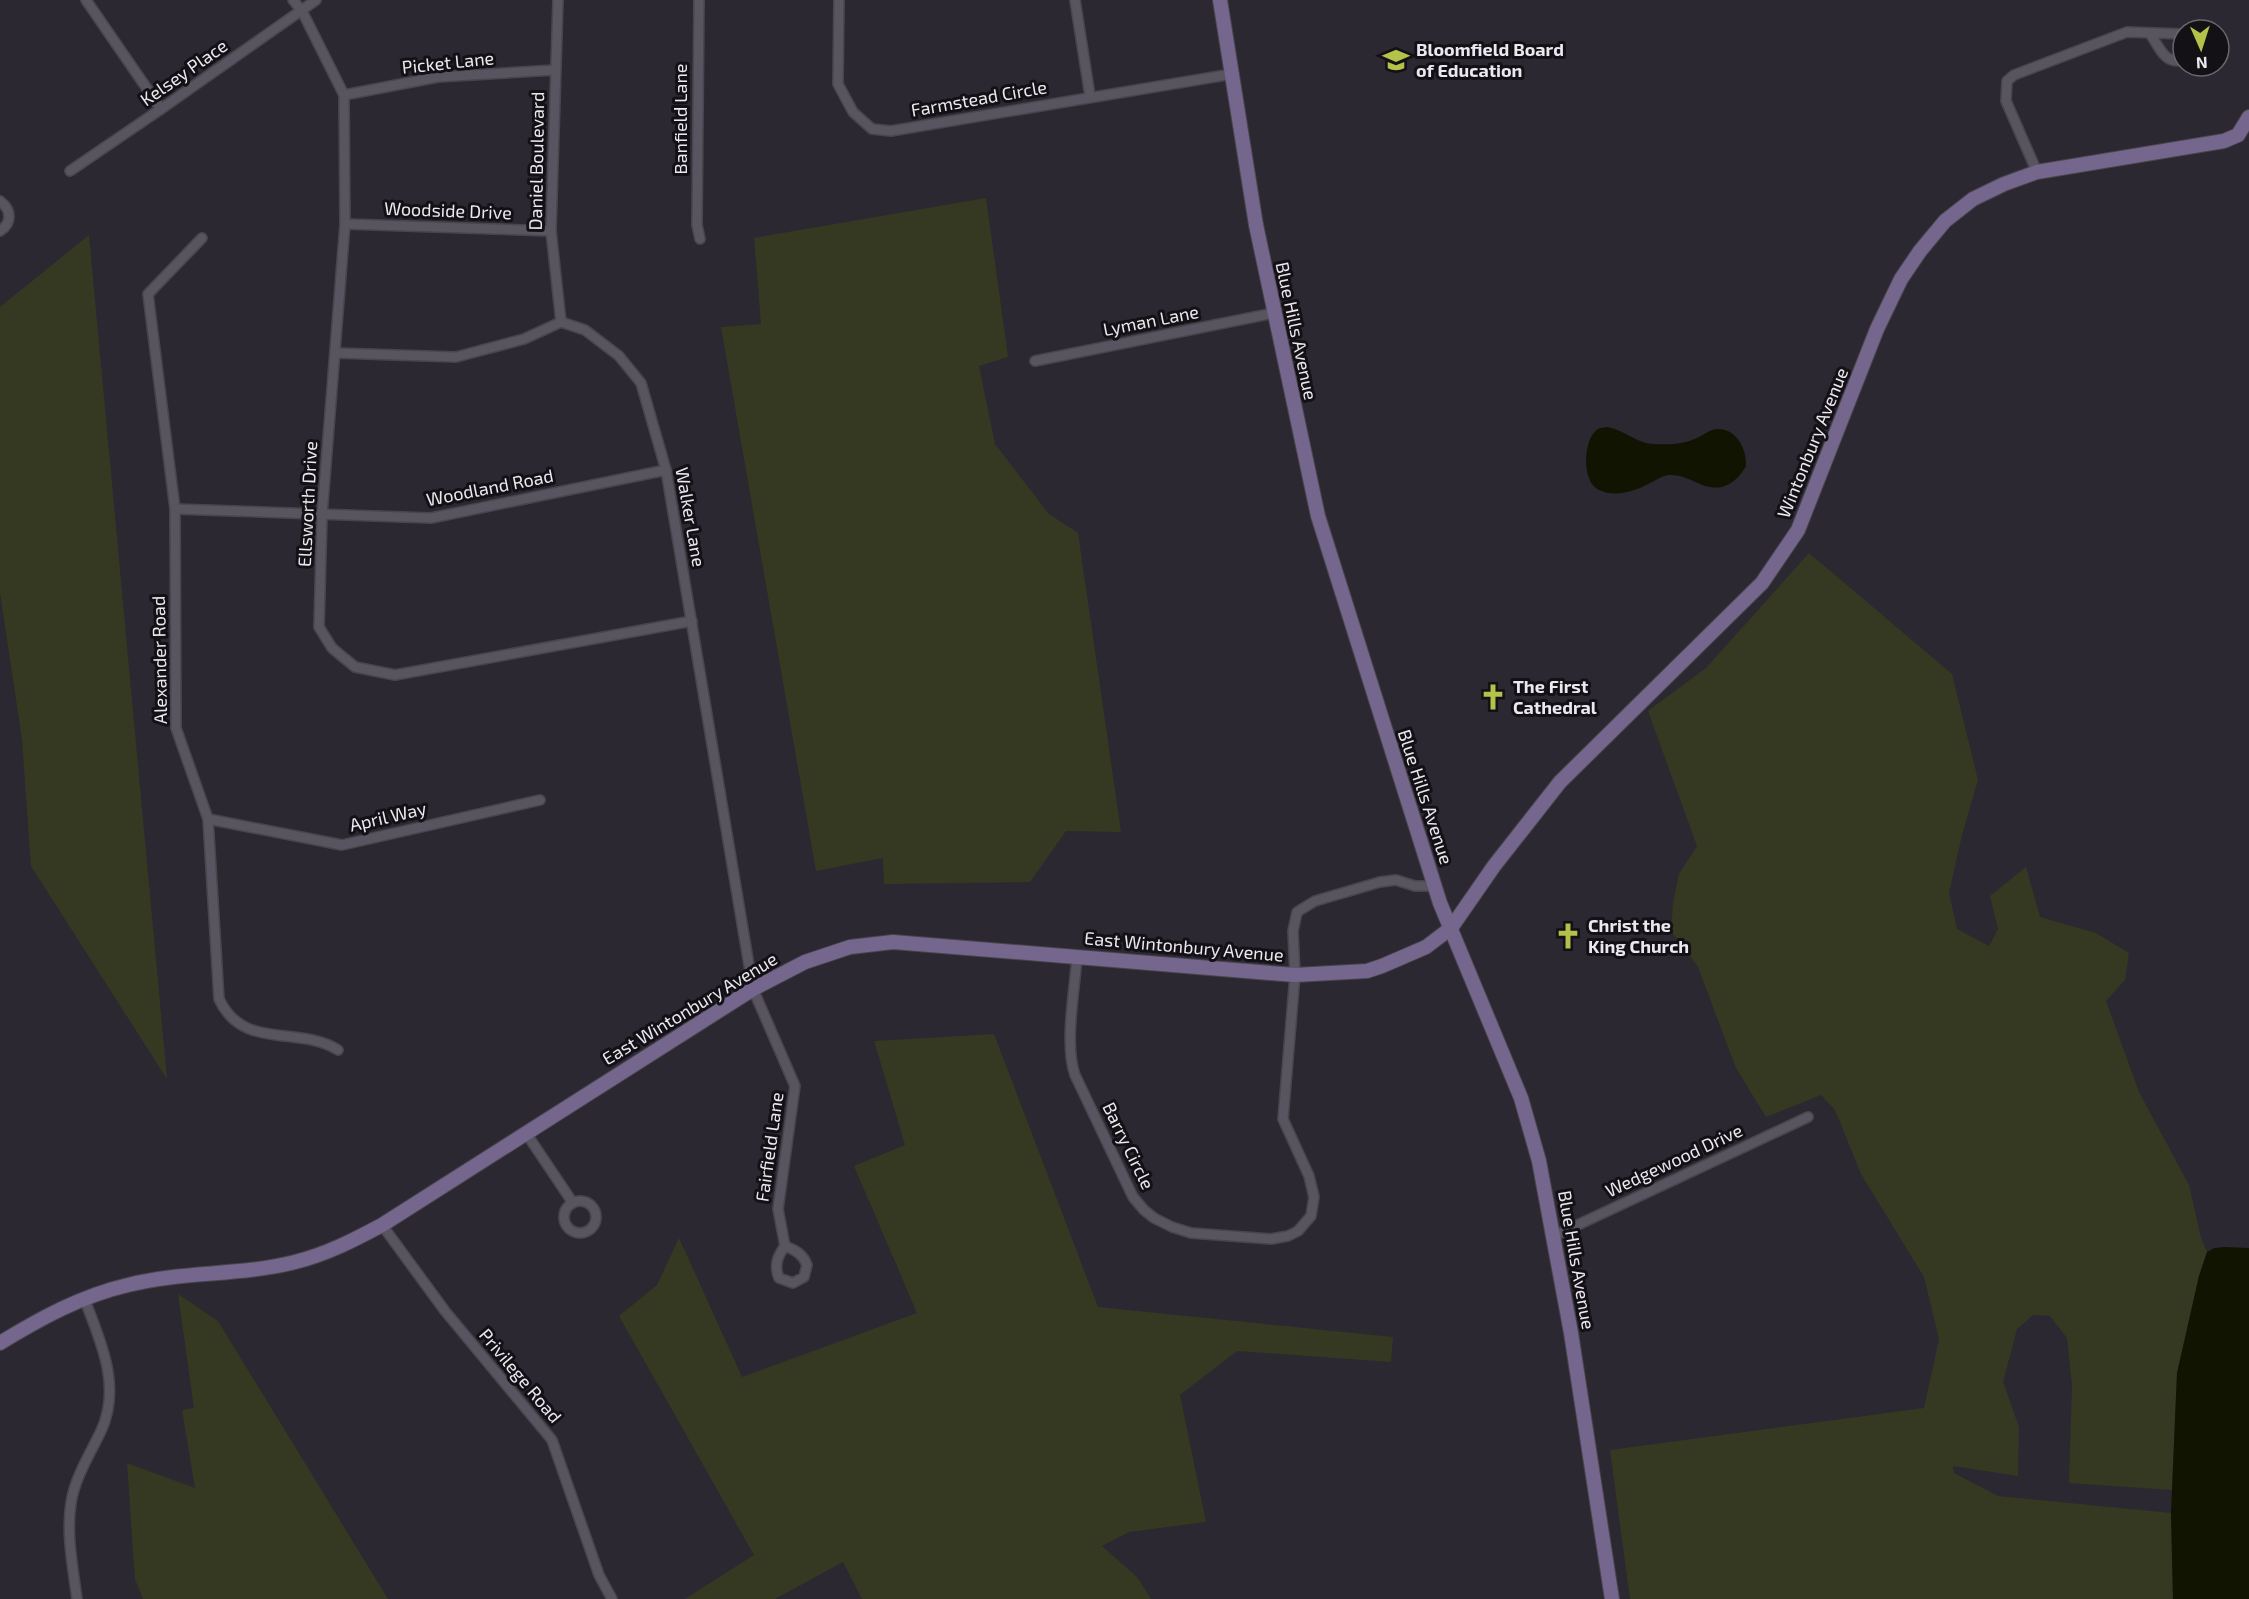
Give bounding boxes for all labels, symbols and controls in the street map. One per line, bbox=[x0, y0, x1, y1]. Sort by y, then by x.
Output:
north arrow bbox=[2171, 18, 2231, 78]
street label: Kelsey Place bbox=[136, 34, 231, 110]
place label: Bloomfield Board of Education bbox=[1416, 38, 1564, 81]
school or university icon: Bloomfield Board of Education bbox=[1381, 45, 1411, 75]
street label: Picket Lane bbox=[401, 46, 495, 78]
text: N bbox=[2196, 54, 2208, 73]
street label: Banfield Lane bbox=[669, 63, 691, 175]
street label: Farmstead Circle bbox=[909, 75, 1048, 121]
street label: Daniel Boulevard bbox=[524, 91, 548, 230]
street label: Woodside Drive bbox=[384, 197, 512, 223]
street label: Blue Hills Avenue bbox=[1272, 260, 1322, 402]
street label: Lyman Lane bbox=[1101, 300, 1200, 340]
street label: Wintonbury Avenue bbox=[1772, 364, 1852, 521]
street label: Ellsworth Drive bbox=[293, 440, 321, 568]
street label: Woodland Road bbox=[424, 464, 555, 510]
street label: Walker Lane bbox=[671, 465, 711, 568]
street label: Alexander Road bbox=[147, 596, 171, 724]
place label: The First Cathedral bbox=[1513, 675, 1597, 718]
church icon: The First Cathedral bbox=[1478, 682, 1508, 712]
street label: Blue Hills Avenue bbox=[1394, 726, 1458, 867]
street label: April Way bbox=[347, 796, 429, 836]
place label: Christ the King Church bbox=[1588, 914, 1689, 957]
church icon: Christ the King Church bbox=[1553, 921, 1583, 951]
street label: East Wintonbury Avenue bbox=[1083, 926, 1285, 966]
street label: East Wintonbury Avenue bbox=[598, 947, 781, 1069]
street label: Fairfield Lane bbox=[750, 1091, 788, 1203]
street label: Barry Circle bbox=[1098, 1098, 1159, 1193]
street label: Wedgewood Drive bbox=[1602, 1119, 1746, 1201]
street label: Blue Hills Avenue bbox=[1554, 1189, 1600, 1331]
street label: Privilege Road bbox=[475, 1324, 567, 1427]

